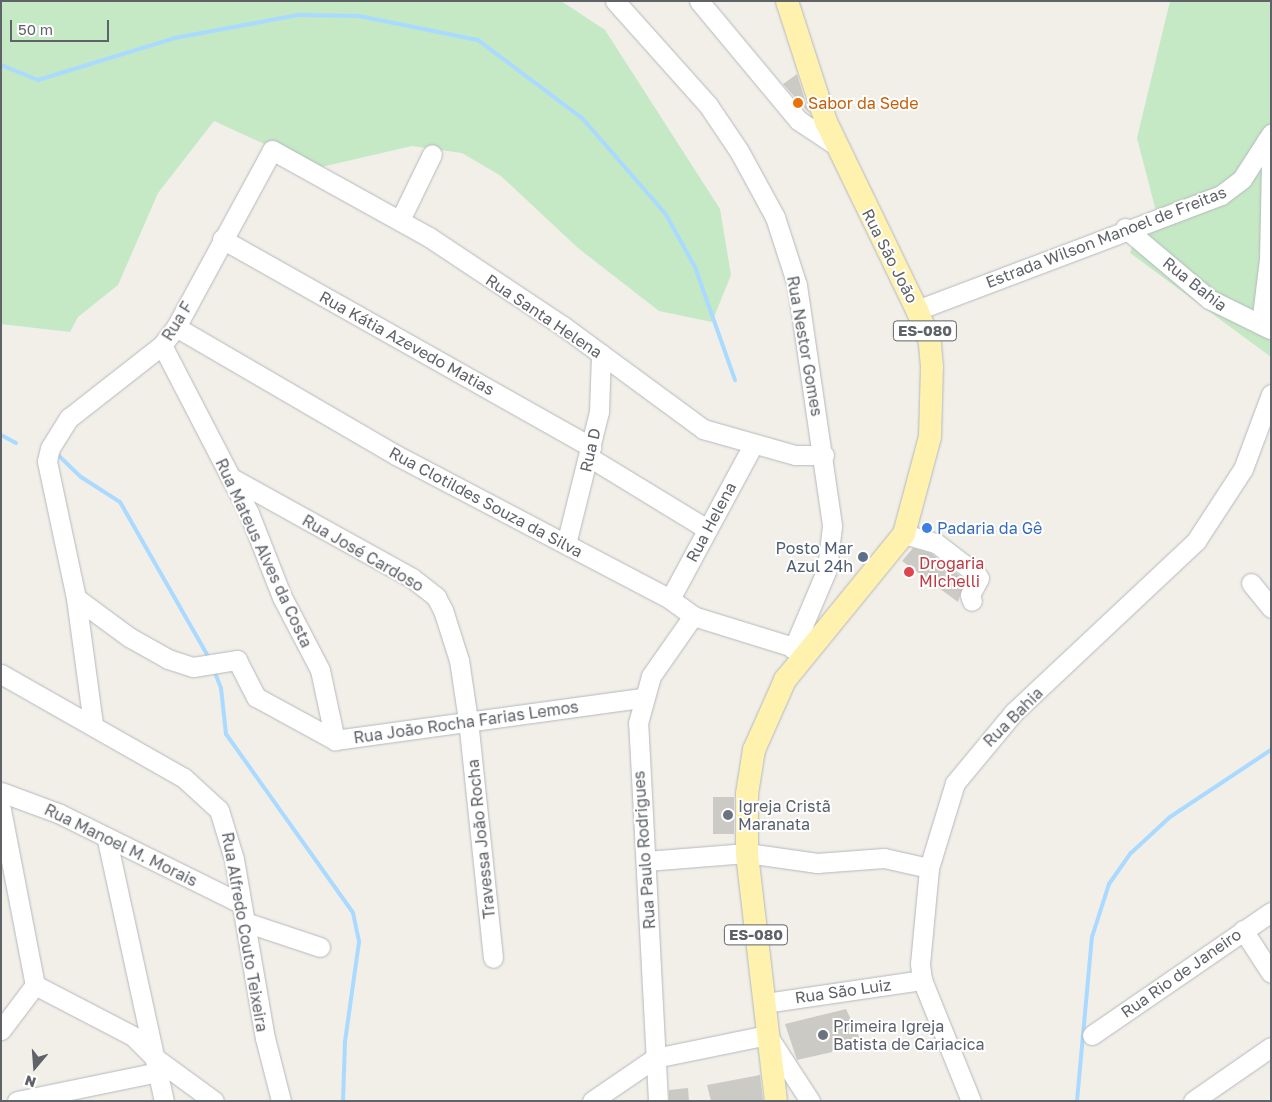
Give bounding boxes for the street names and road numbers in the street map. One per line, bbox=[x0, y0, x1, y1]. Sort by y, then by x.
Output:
street label: Estrada Wilson Manoel de Freitas bbox=[983, 182, 1229, 292]
street label: Rua São João bbox=[858, 206, 922, 306]
street label: Rua Bahia bbox=[1159, 253, 1231, 315]
street label: Rua Santa Helena bbox=[482, 270, 606, 362]
street label: Rua Nestor Gomes bbox=[783, 274, 827, 418]
street label: Rua Kátia Azevedo Matias bbox=[316, 287, 498, 399]
street label: Rua F bbox=[158, 298, 196, 344]
road number: ES-080 bbox=[892, 318, 958, 344]
street label: Rua D bbox=[576, 426, 604, 474]
street label: Rua Clotildes Souza da Silva bbox=[386, 443, 586, 561]
street label: Rua Mateus Alves da Costa bbox=[212, 455, 316, 651]
street label: Rua Helena bbox=[682, 479, 740, 565]
street label: Rua José Cardoso bbox=[299, 510, 427, 596]
street label: Rua Bahia bbox=[979, 683, 1047, 751]
street label: Rua João Rocha Farias Lemos bbox=[352, 697, 580, 747]
street label: Travessa João Rocha bbox=[463, 758, 499, 920]
street label: Rua Paulo Rodrigues bbox=[629, 770, 659, 930]
street label: Rua Manoel M. Morais bbox=[41, 800, 201, 890]
street label: Rua Alfredo Couto Teixeira bbox=[218, 831, 272, 1033]
road number: ES-080 bbox=[724, 922, 788, 948]
street label: Rua Rio de Janeiro bbox=[1117, 924, 1245, 1022]
street label: Rua São Luiz bbox=[794, 975, 892, 1007]

